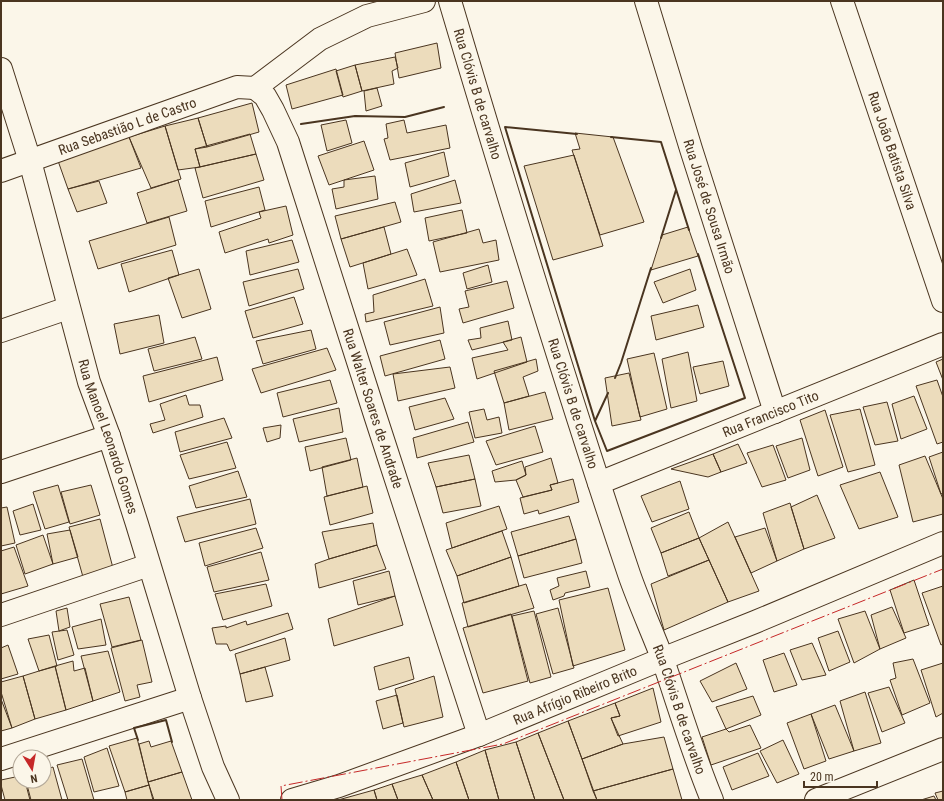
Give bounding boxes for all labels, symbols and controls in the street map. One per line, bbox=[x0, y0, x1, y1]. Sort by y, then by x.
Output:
street label: Rua Clóvis B de carvalho bbox=[451, 27, 505, 161]
street label: Rua João Batista Silva bbox=[865, 90, 920, 212]
street label: Rua Sebastião L de Castro bbox=[56, 94, 198, 158]
street label: Rua José de Sousa Irmão bbox=[680, 137, 738, 276]
street label: Rua Walter Soares de Andrade bbox=[340, 327, 406, 491]
street label: Rua Clóvis B de carvalho bbox=[545, 336, 602, 471]
street label: Rua Manoel Leonardo Gomes bbox=[75, 357, 141, 516]
street label: Rua Francisco Tito bbox=[720, 387, 821, 440]
street label: Rua Clóvis B de carvalho bbox=[650, 642, 709, 776]
street label: Rua Afrígio Ribeiro Brito bbox=[511, 662, 639, 728]
north arrow bbox=[12, 749, 52, 789]
scale bar bbox=[804, 763, 877, 789]
text: 20 m bbox=[810, 770, 834, 784]
text: N bbox=[29, 771, 38, 785]

